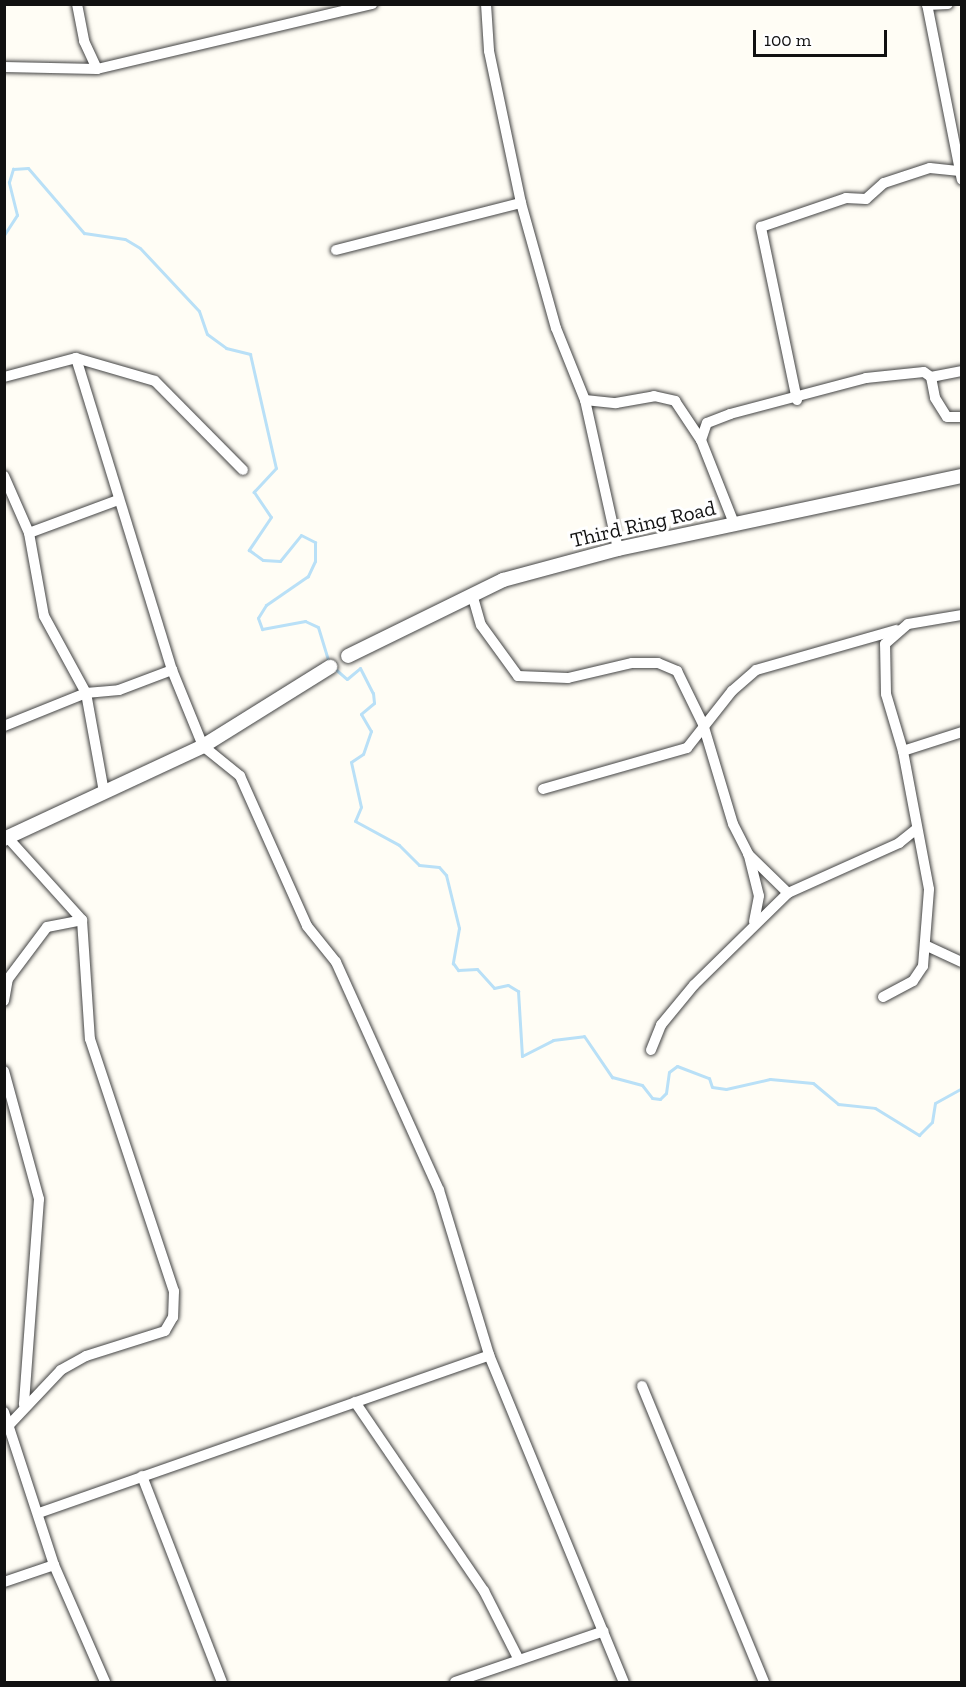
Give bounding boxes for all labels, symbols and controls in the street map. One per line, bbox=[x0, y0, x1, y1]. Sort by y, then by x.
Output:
scale bar bbox=[756, 18, 890, 56]
text: 100 m bbox=[764, 29, 811, 51]
street label: Third Ring Road bbox=[568, 495, 718, 553]

